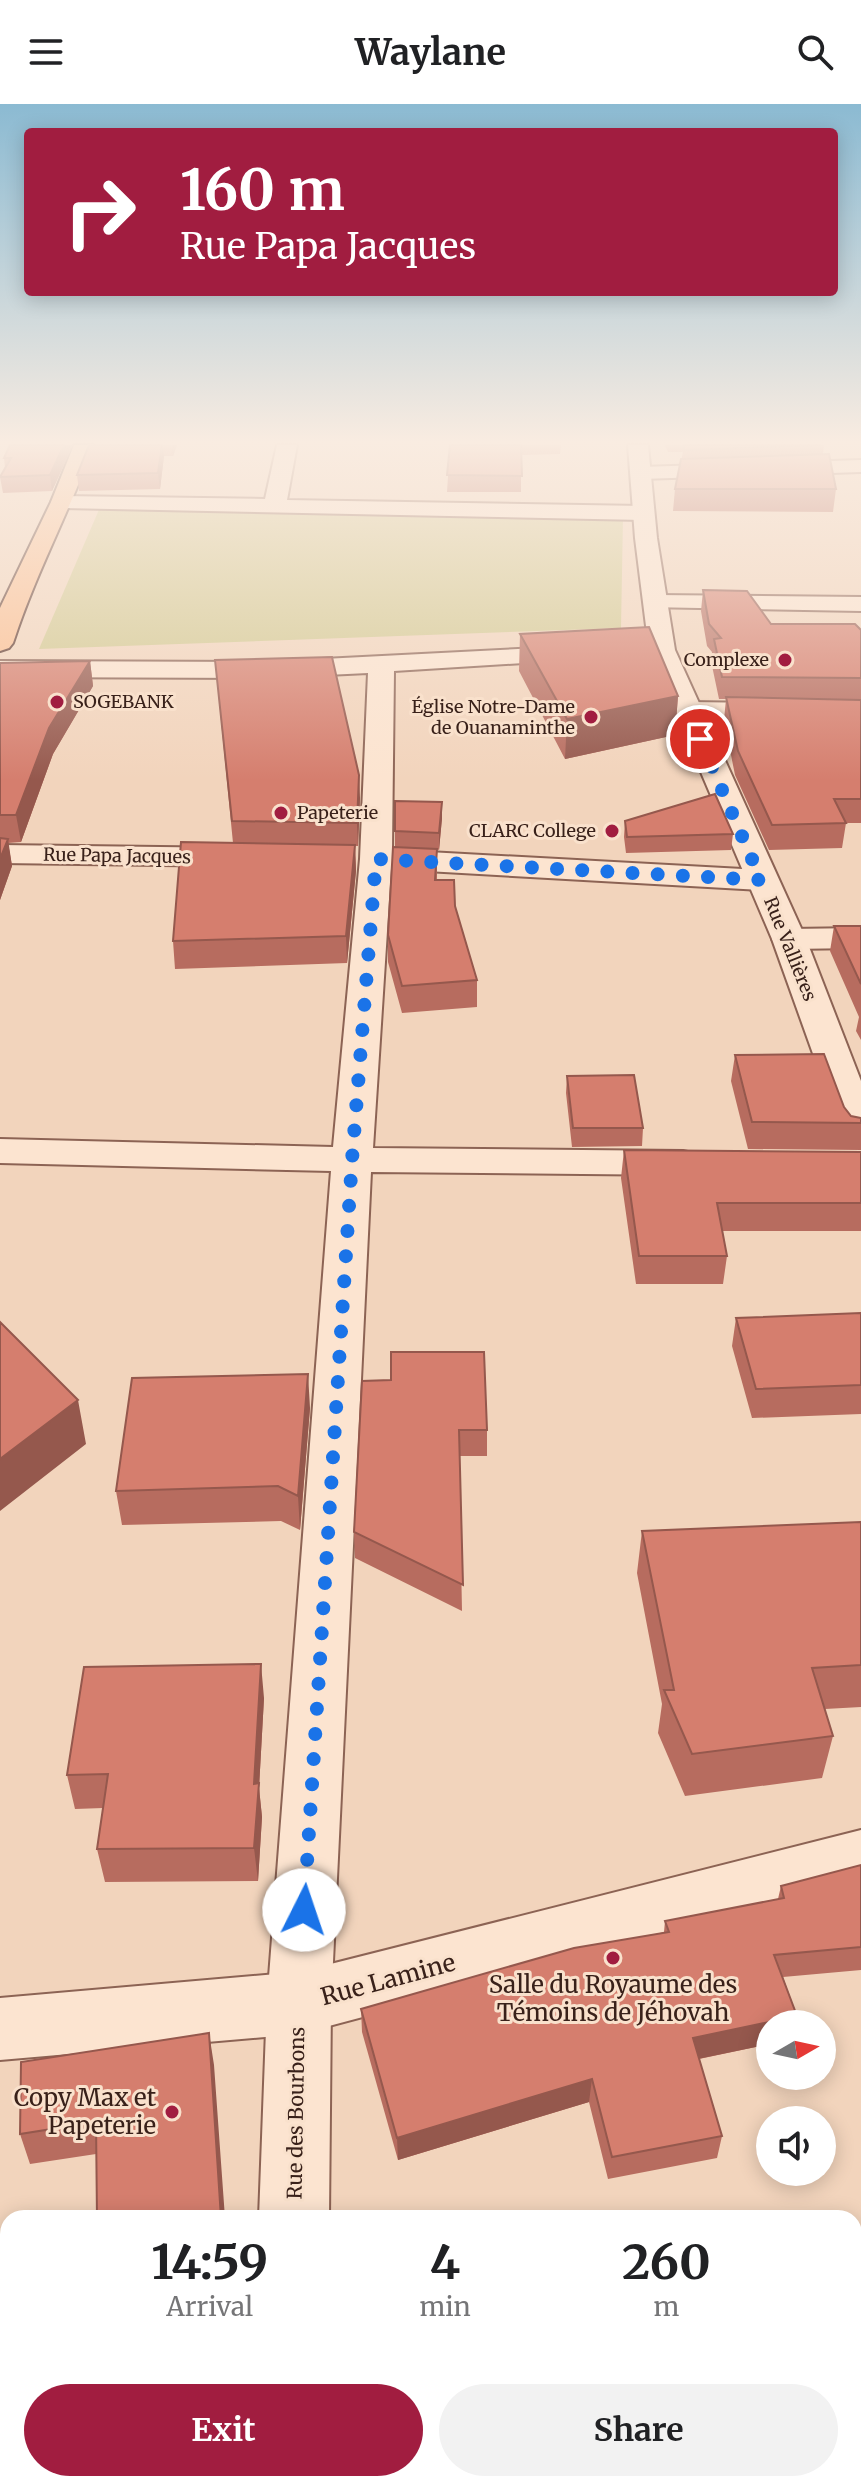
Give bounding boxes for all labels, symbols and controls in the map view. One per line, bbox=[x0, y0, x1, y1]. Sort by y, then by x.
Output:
icon: menu bbox=[24, 30, 68, 74]
text: Waylane bbox=[355, 30, 506, 75]
icon: search bbox=[793, 30, 837, 74]
text: 160 m bbox=[180, 155, 345, 225]
icon: right bbox=[48, 160, 152, 264]
text: Rue Papa Jacques bbox=[180, 224, 476, 269]
place label: Complexe bbox=[684, 648, 769, 671]
marker: Complexe bbox=[776, 651, 794, 669]
place label: SOGEBANK bbox=[73, 690, 174, 713]
marker: SOGEBANK bbox=[48, 693, 66, 711]
place label: Église Notre-Dame de Ouanaminthe bbox=[412, 695, 575, 739]
pin bbox=[666, 705, 734, 773]
marker: Église Notre-Dame de Ouanaminthe bbox=[582, 708, 600, 726]
icon: arrive bbox=[678, 717, 722, 761]
place label: Papeterie bbox=[297, 801, 378, 824]
marker: Papeterie bbox=[272, 804, 290, 822]
place label: CLARC College bbox=[469, 819, 596, 842]
marker: CLARC College bbox=[603, 822, 621, 840]
street label: Rue Papa Jacques bbox=[43, 843, 191, 868]
street label: Rue Vallières bbox=[759, 893, 822, 1004]
position arrow bbox=[262, 1868, 346, 1952]
street label: Rue Lamine bbox=[317, 1947, 459, 2012]
marker: Salle du Royaume des Témoins de Jéhovah bbox=[604, 1949, 622, 1967]
place label: Salle du Royaume des Témoins de Jéhovah bbox=[489, 1969, 737, 2028]
north arrow bbox=[756, 2010, 836, 2090]
map controls bbox=[756, 2010, 836, 2186]
street label: Rue des Bourbons bbox=[281, 2026, 310, 2199]
place label: Copy Max et Papeterie bbox=[14, 2082, 157, 2141]
marker: Copy Max et Papeterie bbox=[163, 2103, 181, 2121]
button: sound bbox=[756, 2106, 836, 2186]
text: 14:59 bbox=[151, 2232, 268, 2292]
text: 4 bbox=[430, 2232, 460, 2292]
text: 260 bbox=[622, 2232, 711, 2292]
text: Arrival bbox=[166, 2290, 253, 2323]
text: min bbox=[419, 2290, 471, 2323]
text: m bbox=[653, 2290, 679, 2323]
button: Exit bbox=[24, 2384, 423, 2476]
button: Share bbox=[439, 2384, 838, 2476]

